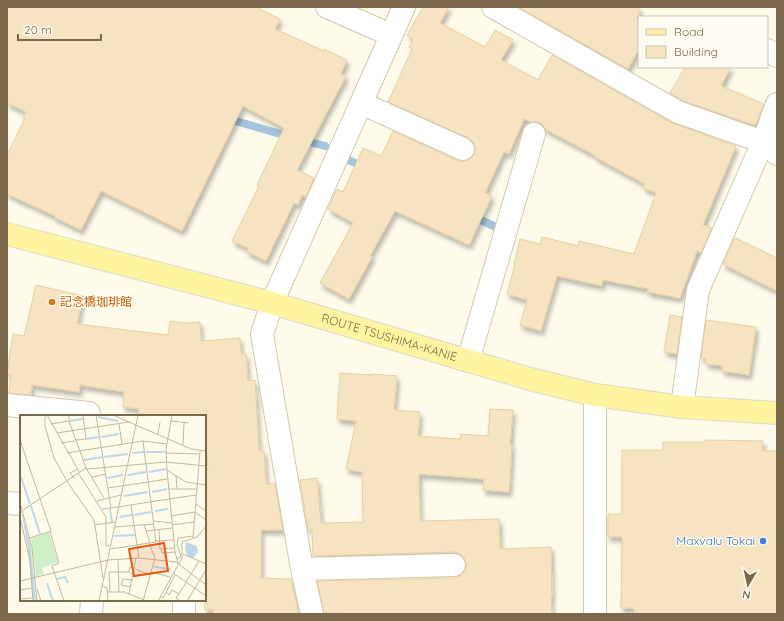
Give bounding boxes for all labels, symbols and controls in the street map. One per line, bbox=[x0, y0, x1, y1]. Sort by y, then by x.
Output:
scale bar bbox=[18, 16, 101, 42]
legend bbox=[638, 16, 768, 68]
text: 20 m bbox=[24, 22, 52, 37]
text: Road bbox=[674, 24, 704, 39]
text: Building bbox=[674, 44, 718, 59]
place label: 記念橋珈琲館 bbox=[60, 294, 132, 309]
marker: 記念橋珈琲館 bbox=[47, 297, 57, 307]
street label: ROUTE TSUSHIMA-KANIE bbox=[320, 310, 459, 364]
inset map bbox=[20, 415, 206, 601]
place label: Maxvalu Tokai bbox=[676, 533, 755, 548]
marker: Maxvalu Tokai bbox=[758, 536, 768, 546]
north arrow bbox=[728, 565, 768, 605]
text: N bbox=[741, 587, 752, 602]

